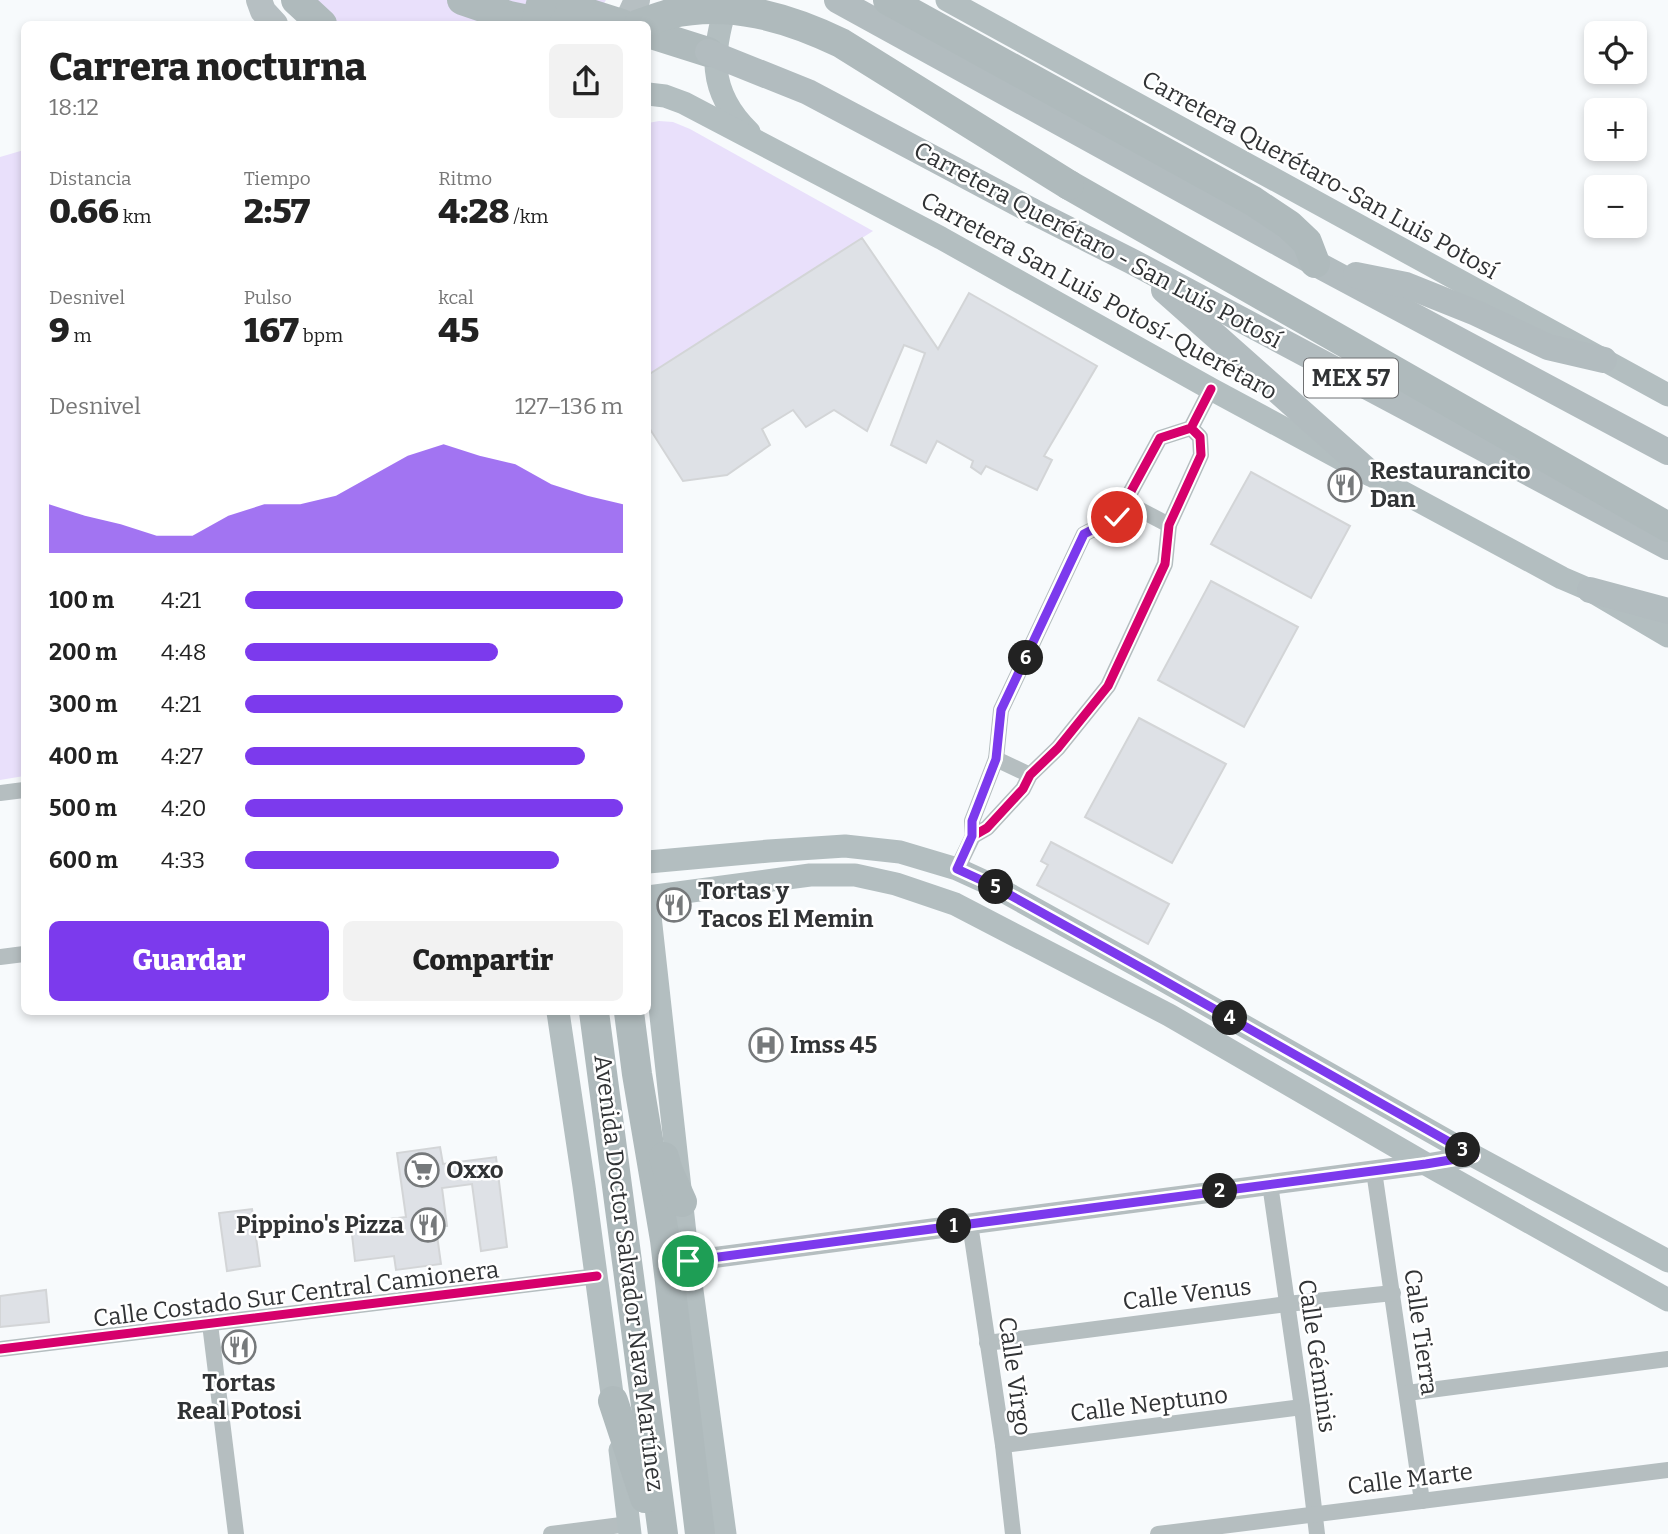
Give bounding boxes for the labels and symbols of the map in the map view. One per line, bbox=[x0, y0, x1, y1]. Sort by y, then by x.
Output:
street label: Carretera Querétaro-San Luis Potosí bbox=[1137, 65, 1503, 285]
street label: Carretera Querétaro - San Luis Potosí bbox=[909, 136, 1287, 354]
street label: Carretera San Luis Potosí-Querétaro bbox=[916, 186, 1282, 406]
road number: MEX 57 bbox=[1304, 358, 1398, 398]
place label: Restaurancito Dan bbox=[1370, 457, 1531, 513]
restaurant icon: Restaurancito Dan bbox=[1326, 466, 1364, 504]
pin bbox=[1087, 487, 1147, 547]
pin: 6 bbox=[1009, 640, 1044, 676]
pin: 5 bbox=[978, 870, 1014, 904]
place label: Tortas y Tacos El Memin bbox=[698, 877, 874, 933]
restaurant icon: Tortas y Tacos El Memin bbox=[655, 886, 693, 924]
pin: 4 bbox=[1212, 1000, 1248, 1036]
hospital icon: Imss 45 bbox=[747, 1026, 785, 1064]
place label: Imss 45 bbox=[790, 1031, 877, 1059]
street label: Avenida Doctor Salvador Nava Martínez bbox=[588, 1053, 670, 1493]
pin: 3 bbox=[1446, 1132, 1480, 1168]
supermarket icon: Oxxo bbox=[403, 1151, 441, 1189]
place label: Oxxo bbox=[446, 1156, 504, 1184]
pin: 2 bbox=[1202, 1174, 1238, 1208]
restaurant icon: Pippino's Pizza bbox=[409, 1206, 447, 1244]
pin: 1 bbox=[936, 1208, 972, 1244]
place label: Pippino's Pizza bbox=[236, 1211, 405, 1239]
pin bbox=[658, 1231, 718, 1291]
street label: Calle Costado Sur Central Camionera bbox=[92, 1255, 500, 1333]
street label: Calle Tierra bbox=[1398, 1267, 1444, 1397]
street label: Calle Venus bbox=[1121, 1272, 1253, 1316]
street label: Calle Géminis bbox=[1292, 1278, 1342, 1434]
street label: Calle Virgo bbox=[993, 1315, 1037, 1437]
restaurant icon: Tortas Real Potosi bbox=[220, 1328, 258, 1366]
place label: Tortas Real Potosi bbox=[177, 1369, 302, 1425]
street label: Calle Neptuno bbox=[1069, 1380, 1229, 1428]
street label: Calle Marte bbox=[1346, 1457, 1474, 1501]

